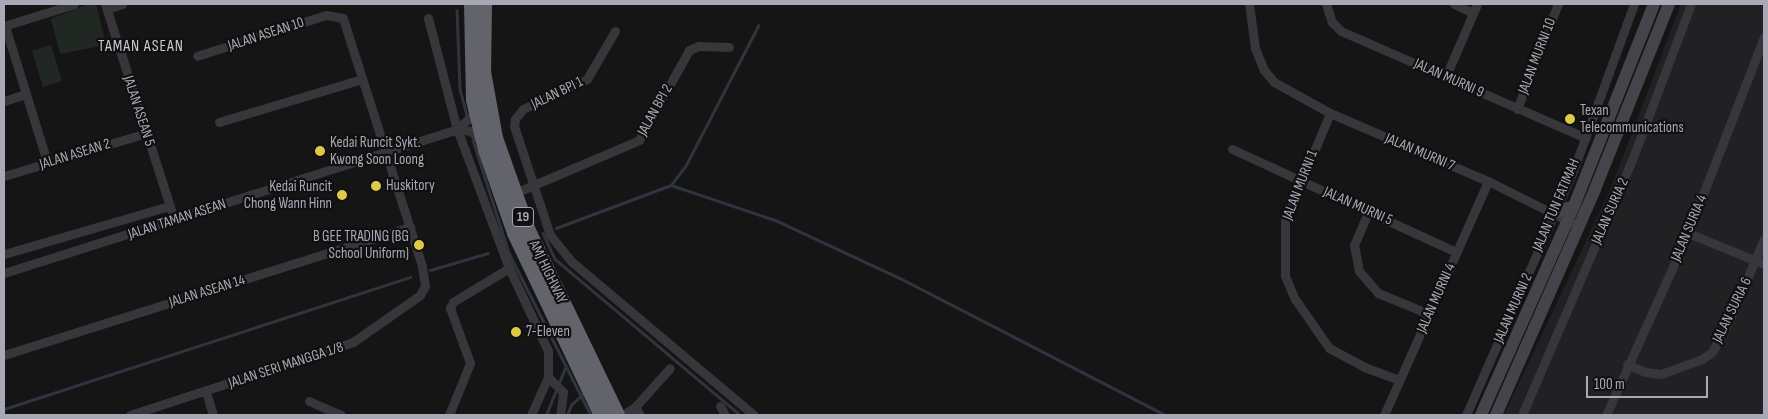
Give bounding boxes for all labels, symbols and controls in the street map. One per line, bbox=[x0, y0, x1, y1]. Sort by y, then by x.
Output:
street label: JALAN ASEAN 10 bbox=[226, 13, 306, 55]
street label: JALAN MURNI 10 bbox=[1514, 15, 1560, 97]
district label: TAMAN ASEAN bbox=[97, 37, 185, 57]
street label: JALAN MURNI 9 bbox=[1411, 55, 1487, 101]
street label: JALAN ASEAN 5 bbox=[119, 73, 159, 149]
street label: JALAN BPI 1 bbox=[528, 73, 586, 113]
street label: JALAN BPI 2 bbox=[633, 81, 677, 139]
place label: Texan Telecommunications bbox=[1580, 101, 1684, 136]
marker: Texan Telecommunications bbox=[1564, 113, 1576, 125]
street label: JALAN MURNI 7 bbox=[1382, 129, 1458, 175]
place label: Kedai Runcit Sykt. Kwong Soon Loong bbox=[330, 133, 424, 168]
street label: JALAN ASEAN 2 bbox=[37, 135, 113, 173]
marker: Kedai Runcit Sykt. Kwong Soon Loong bbox=[314, 145, 326, 157]
street label: JALAN MURNI 1 bbox=[1278, 148, 1322, 222]
street label: JALAN TUN FATIMAH bbox=[1528, 156, 1584, 254]
street label: JALAN SURIA 2 bbox=[1587, 175, 1633, 247]
place label: Kedai Runcit Chong Wann Hinn bbox=[244, 177, 332, 212]
place label: Huskitory bbox=[386, 177, 435, 195]
marker: Huskitory bbox=[370, 180, 382, 192]
street label: JALAN MURNI 5 bbox=[1321, 183, 1395, 229]
marker: Kedai Runcit Chong Wann Hinn bbox=[336, 189, 348, 201]
street label: JALAN SURIA 4 bbox=[1667, 192, 1711, 264]
street label: JALAN TAMAN ASEAN bbox=[126, 195, 228, 243]
road number: 19 bbox=[512, 206, 534, 228]
place label: B GEE TRADING (BG School Uniform) bbox=[313, 227, 409, 262]
street label: AMJ HIGHWAY bbox=[525, 237, 571, 307]
marker: B GEE TRADING (BG School Uniform) bbox=[413, 239, 425, 251]
street label: JALAN MURNI 4 bbox=[1413, 260, 1459, 336]
street label: JALAN MURNI 2 bbox=[1490, 270, 1536, 346]
street label: JALAN ASEAN 14 bbox=[167, 271, 247, 311]
street label: JALAN SURIA 6 bbox=[1708, 274, 1756, 346]
place label: 7-Eleven bbox=[526, 323, 570, 341]
marker: 7-Eleven bbox=[510, 326, 522, 338]
street label: JALAN SERI MANGGA 1/8 bbox=[226, 338, 346, 392]
scale bar bbox=[1588, 366, 1710, 398]
text: 100 m bbox=[1594, 375, 1625, 394]

